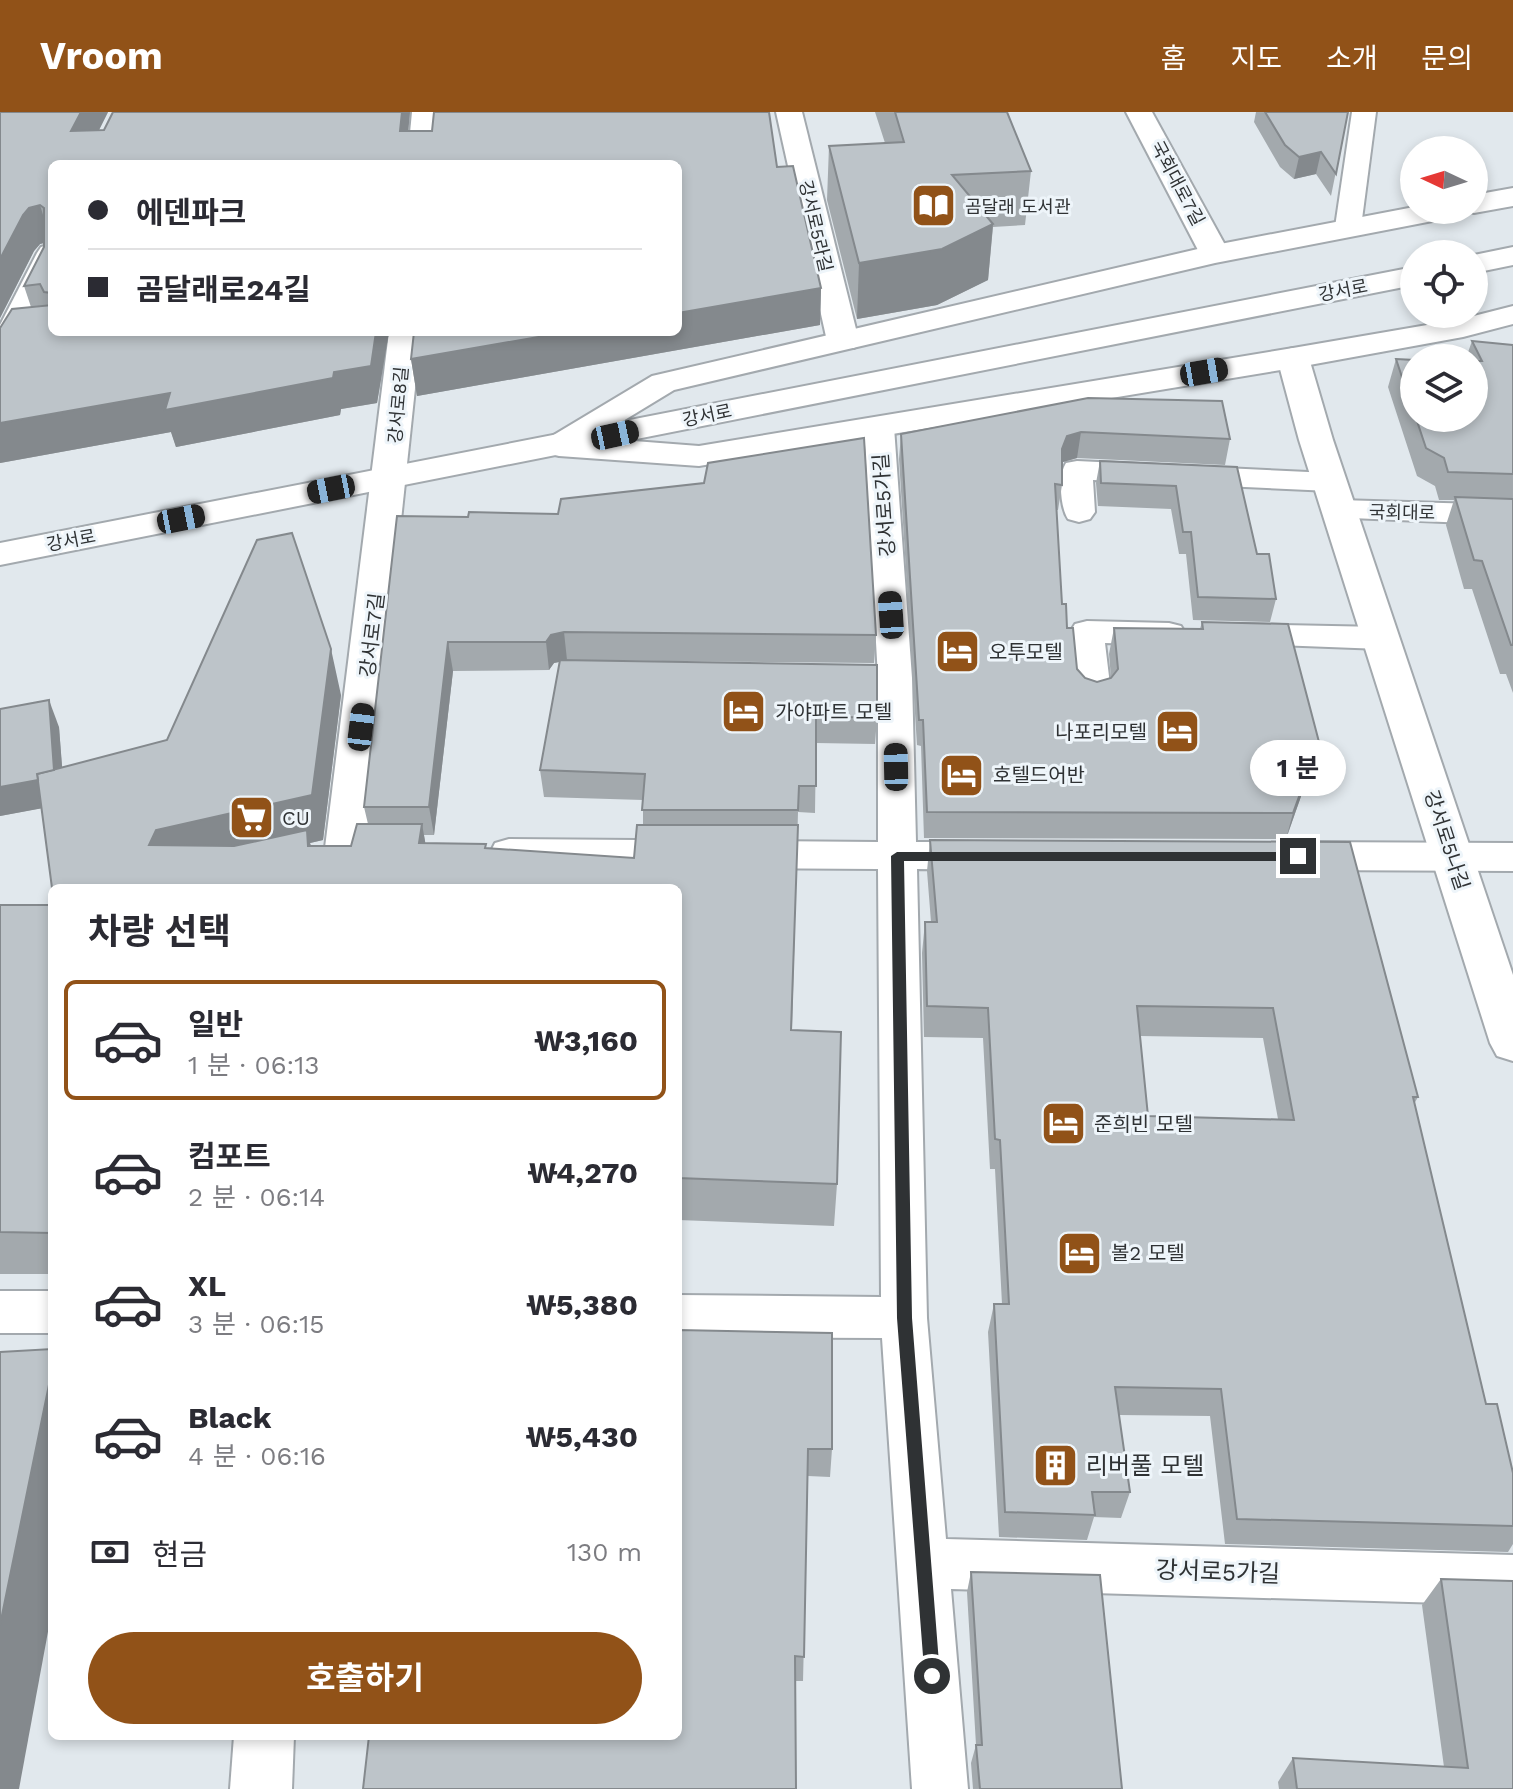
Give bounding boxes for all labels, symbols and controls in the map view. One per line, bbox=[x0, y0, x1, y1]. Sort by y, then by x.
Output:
text: Vroom bbox=[40, 34, 163, 78]
text: 홈 bbox=[1161, 42, 1186, 75]
text: 지도 bbox=[1230, 42, 1282, 75]
text: 소개 bbox=[1326, 42, 1377, 75]
text: 문의 bbox=[1421, 42, 1473, 75]
north arrow bbox=[1400, 136, 1488, 224]
map controls bbox=[1400, 136, 1488, 432]
street label: 국회대로7길 bbox=[1147, 137, 1209, 229]
street label: 강서로5라길 bbox=[795, 178, 837, 274]
library icon: 곰달래 도서관 bbox=[910, 182, 958, 230]
text: 에덴파크 bbox=[136, 195, 246, 230]
place label: 곰달래 도서관 bbox=[965, 196, 1071, 217]
button: locate bbox=[1400, 240, 1488, 328]
text: 곰달래로24길 bbox=[136, 272, 311, 307]
street label: 강서로 bbox=[1317, 275, 1369, 305]
button: layers bbox=[1400, 344, 1488, 432]
car bbox=[1178, 356, 1230, 388]
street label: 강서로8길 bbox=[384, 366, 412, 444]
street label: 강서로 bbox=[681, 400, 733, 430]
car bbox=[589, 418, 641, 452]
street label: 강서로5가길 bbox=[868, 452, 900, 558]
car bbox=[305, 473, 357, 505]
street label: 국회대로 bbox=[1369, 501, 1435, 523]
car bbox=[155, 503, 207, 535]
street label: 강서로 bbox=[45, 525, 97, 555]
car bbox=[877, 590, 905, 640]
street label: 강서로7길 bbox=[355, 591, 389, 679]
hotel icon: 오투모텔 bbox=[934, 628, 982, 676]
place label: 오투모텔 bbox=[989, 640, 1063, 664]
hotel icon: 가야파트 모텔 bbox=[720, 688, 768, 736]
place label: 가야파트 모텔 bbox=[775, 700, 892, 724]
car bbox=[346, 702, 376, 752]
hotel icon: 나포리모텔 bbox=[1154, 708, 1202, 756]
place label: 나포리모텔 bbox=[1055, 720, 1147, 744]
callout: 1 분 bbox=[1250, 740, 1346, 796]
car bbox=[884, 743, 908, 791]
hotel icon: 호텔드어반 bbox=[938, 751, 986, 799]
text: 1 분 bbox=[1277, 753, 1319, 783]
place label: 호텔드어반 bbox=[993, 763, 1085, 787]
street label: 강서로5나길 bbox=[1420, 787, 1474, 893]
supermarket icon: CU bbox=[227, 794, 275, 842]
place label: CU bbox=[282, 806, 310, 830]
route end bbox=[1280, 838, 1316, 874]
text: 차량 선택 bbox=[88, 911, 231, 953]
icon: car bbox=[92, 1004, 164, 1076]
text: 일반 bbox=[188, 1007, 243, 1042]
text: ₩3,160 bbox=[534, 1023, 638, 1058]
text: 1 분 · 06:13 bbox=[188, 1050, 320, 1080]
hotel icon: 준희빈 모텔 bbox=[1039, 1100, 1087, 1148]
place label: 준희빈 모텔 bbox=[1094, 1112, 1193, 1136]
icon: car bbox=[92, 1136, 164, 1208]
text: 컴포트 bbox=[188, 1139, 271, 1174]
text: ₩4,270 bbox=[527, 1155, 638, 1190]
text: 2 분 · 06:14 bbox=[188, 1182, 325, 1212]
hotel icon: 볼2 모텔 bbox=[1056, 1229, 1104, 1277]
place label: 볼2 모텔 bbox=[1111, 1241, 1185, 1265]
icon: car bbox=[92, 1268, 164, 1340]
text: XL bbox=[188, 1268, 226, 1303]
text: ₩5,380 bbox=[526, 1287, 638, 1322]
text: 3 분 · 06:15 bbox=[188, 1309, 325, 1339]
icon: car bbox=[92, 1400, 164, 1472]
text: Black bbox=[188, 1400, 272, 1435]
text: ₩5,430 bbox=[526, 1419, 638, 1454]
text: 4 분 · 06:16 bbox=[188, 1441, 326, 1471]
building icon: 리버풀 모텔 bbox=[1031, 1442, 1079, 1490]
place label: 리버풀 모텔 bbox=[1086, 1452, 1205, 1480]
icon: cash bbox=[88, 1530, 132, 1574]
text: 현금 bbox=[152, 1537, 207, 1572]
text: 130 m bbox=[567, 1537, 642, 1567]
street label: 강서로5가길 bbox=[1155, 1556, 1281, 1588]
button: 호출하기 bbox=[88, 1632, 642, 1724]
route start bbox=[914, 1658, 950, 1694]

